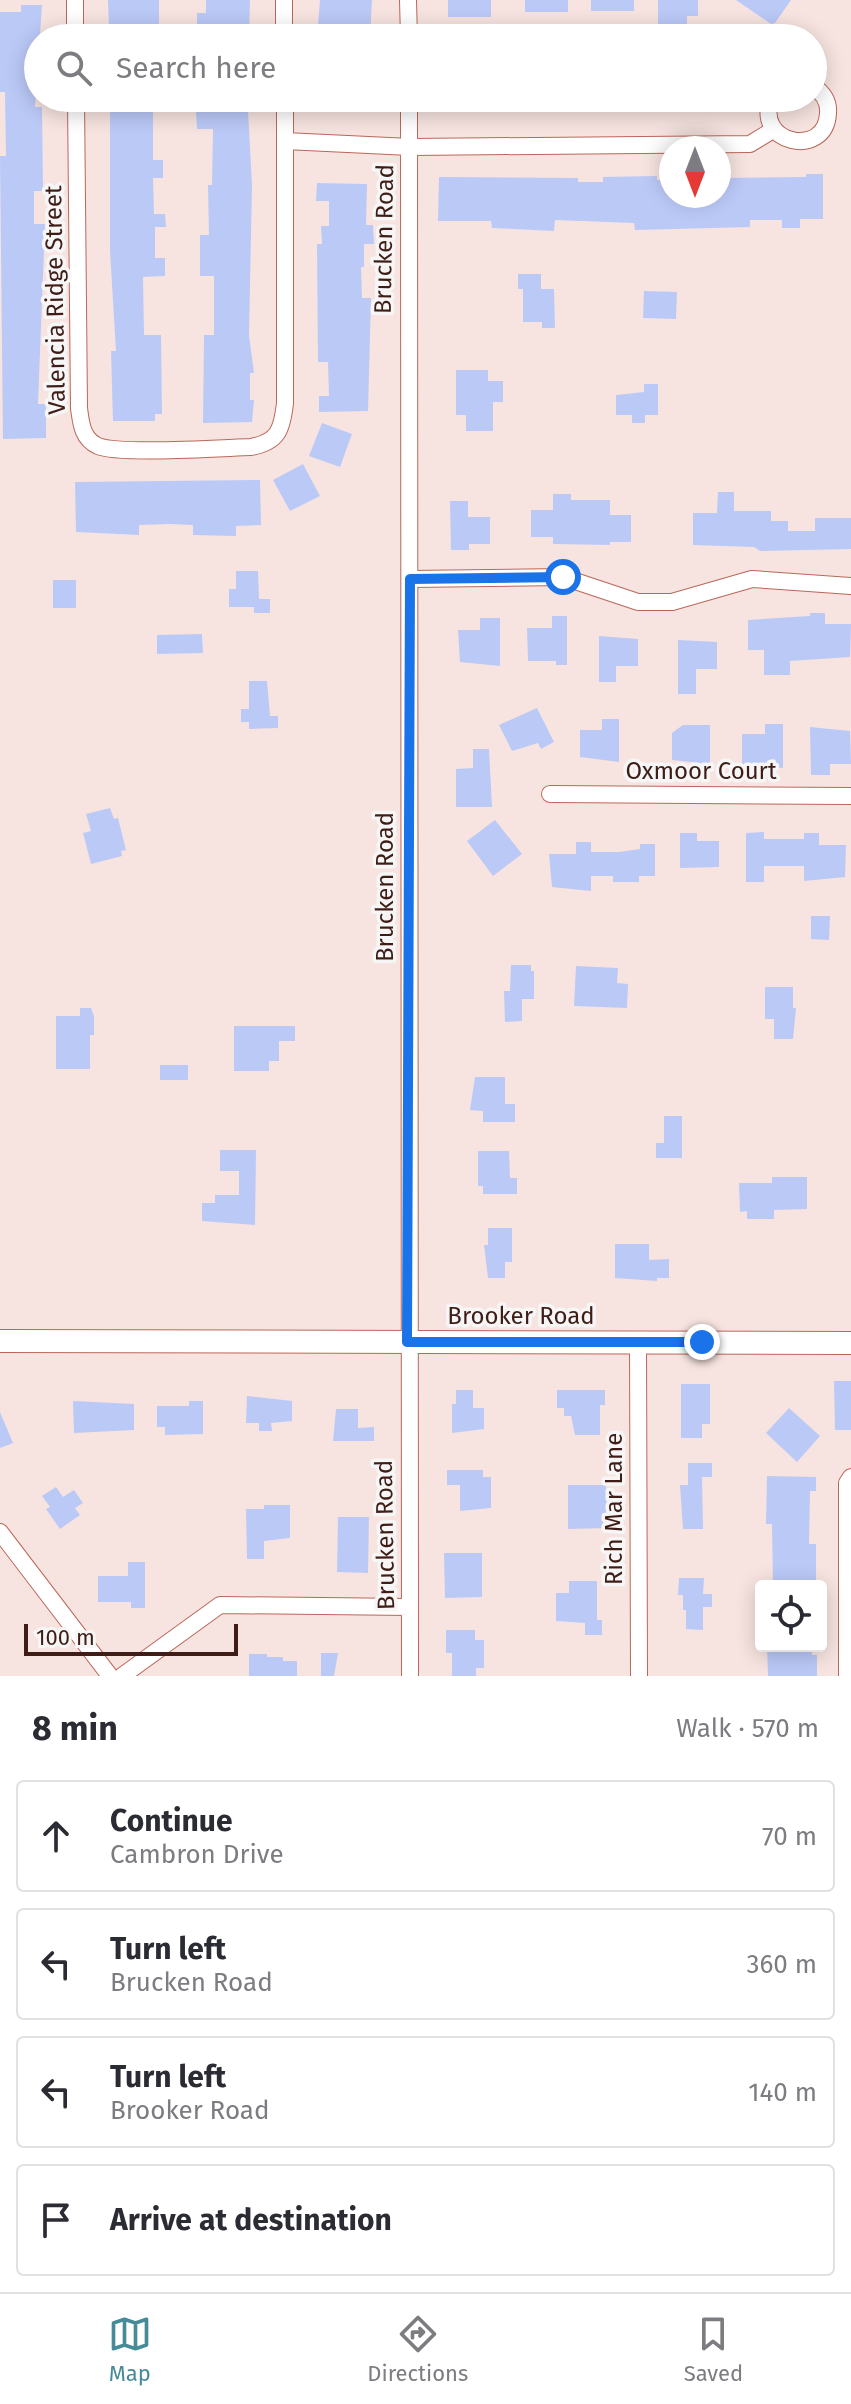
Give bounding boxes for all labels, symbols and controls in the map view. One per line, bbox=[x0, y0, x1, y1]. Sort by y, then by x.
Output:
search box bbox=[24, 24, 827, 112]
icon: search bbox=[52, 46, 96, 90]
text: Search here bbox=[116, 50, 276, 86]
north arrow bbox=[659, 136, 731, 208]
street label: Brucken Road bbox=[369, 164, 399, 314]
street label: Valencia Ridge Street bbox=[39, 185, 71, 415]
route start bbox=[545, 559, 581, 595]
street label: Oxmoor Court bbox=[625, 757, 777, 785]
street label: Brucken Road bbox=[371, 812, 399, 962]
street label: Brooker Road bbox=[447, 1302, 595, 1330]
route end bbox=[684, 1324, 720, 1360]
street label: Rich Mar Lane bbox=[600, 1433, 628, 1585]
street label: Brucken Road bbox=[370, 1460, 400, 1610]
map controls bbox=[755, 1580, 827, 1652]
button: locate bbox=[755, 1580, 827, 1652]
scale bar bbox=[24, 1620, 238, 1656]
text: 100 m bbox=[36, 1624, 95, 1651]
text: 8 min bbox=[32, 1708, 118, 1749]
text: Walk · 570 m bbox=[676, 1713, 819, 1744]
text: Continue bbox=[110, 1803, 233, 1839]
icon: ahead bbox=[34, 1814, 78, 1858]
text: 70 m bbox=[762, 1821, 817, 1852]
text: Cambron Drive bbox=[110, 1839, 284, 1870]
text: Turn left bbox=[110, 1931, 226, 1967]
icon: left bbox=[34, 1942, 78, 1986]
text: 360 m bbox=[746, 1949, 817, 1980]
text: Brucken Road bbox=[110, 1967, 273, 1998]
text: Turn left bbox=[110, 2059, 226, 2095]
icon: left bbox=[34, 2070, 78, 2114]
text: 140 m bbox=[748, 2077, 817, 2108]
text: Brooker Road bbox=[110, 2095, 270, 2126]
icon: arrive bbox=[34, 2198, 78, 2242]
text: Arrive at destination bbox=[110, 2202, 392, 2238]
tab: Map bbox=[108, 2312, 152, 2387]
tab: Directions bbox=[367, 2312, 468, 2387]
tab: Saved bbox=[684, 2312, 743, 2387]

